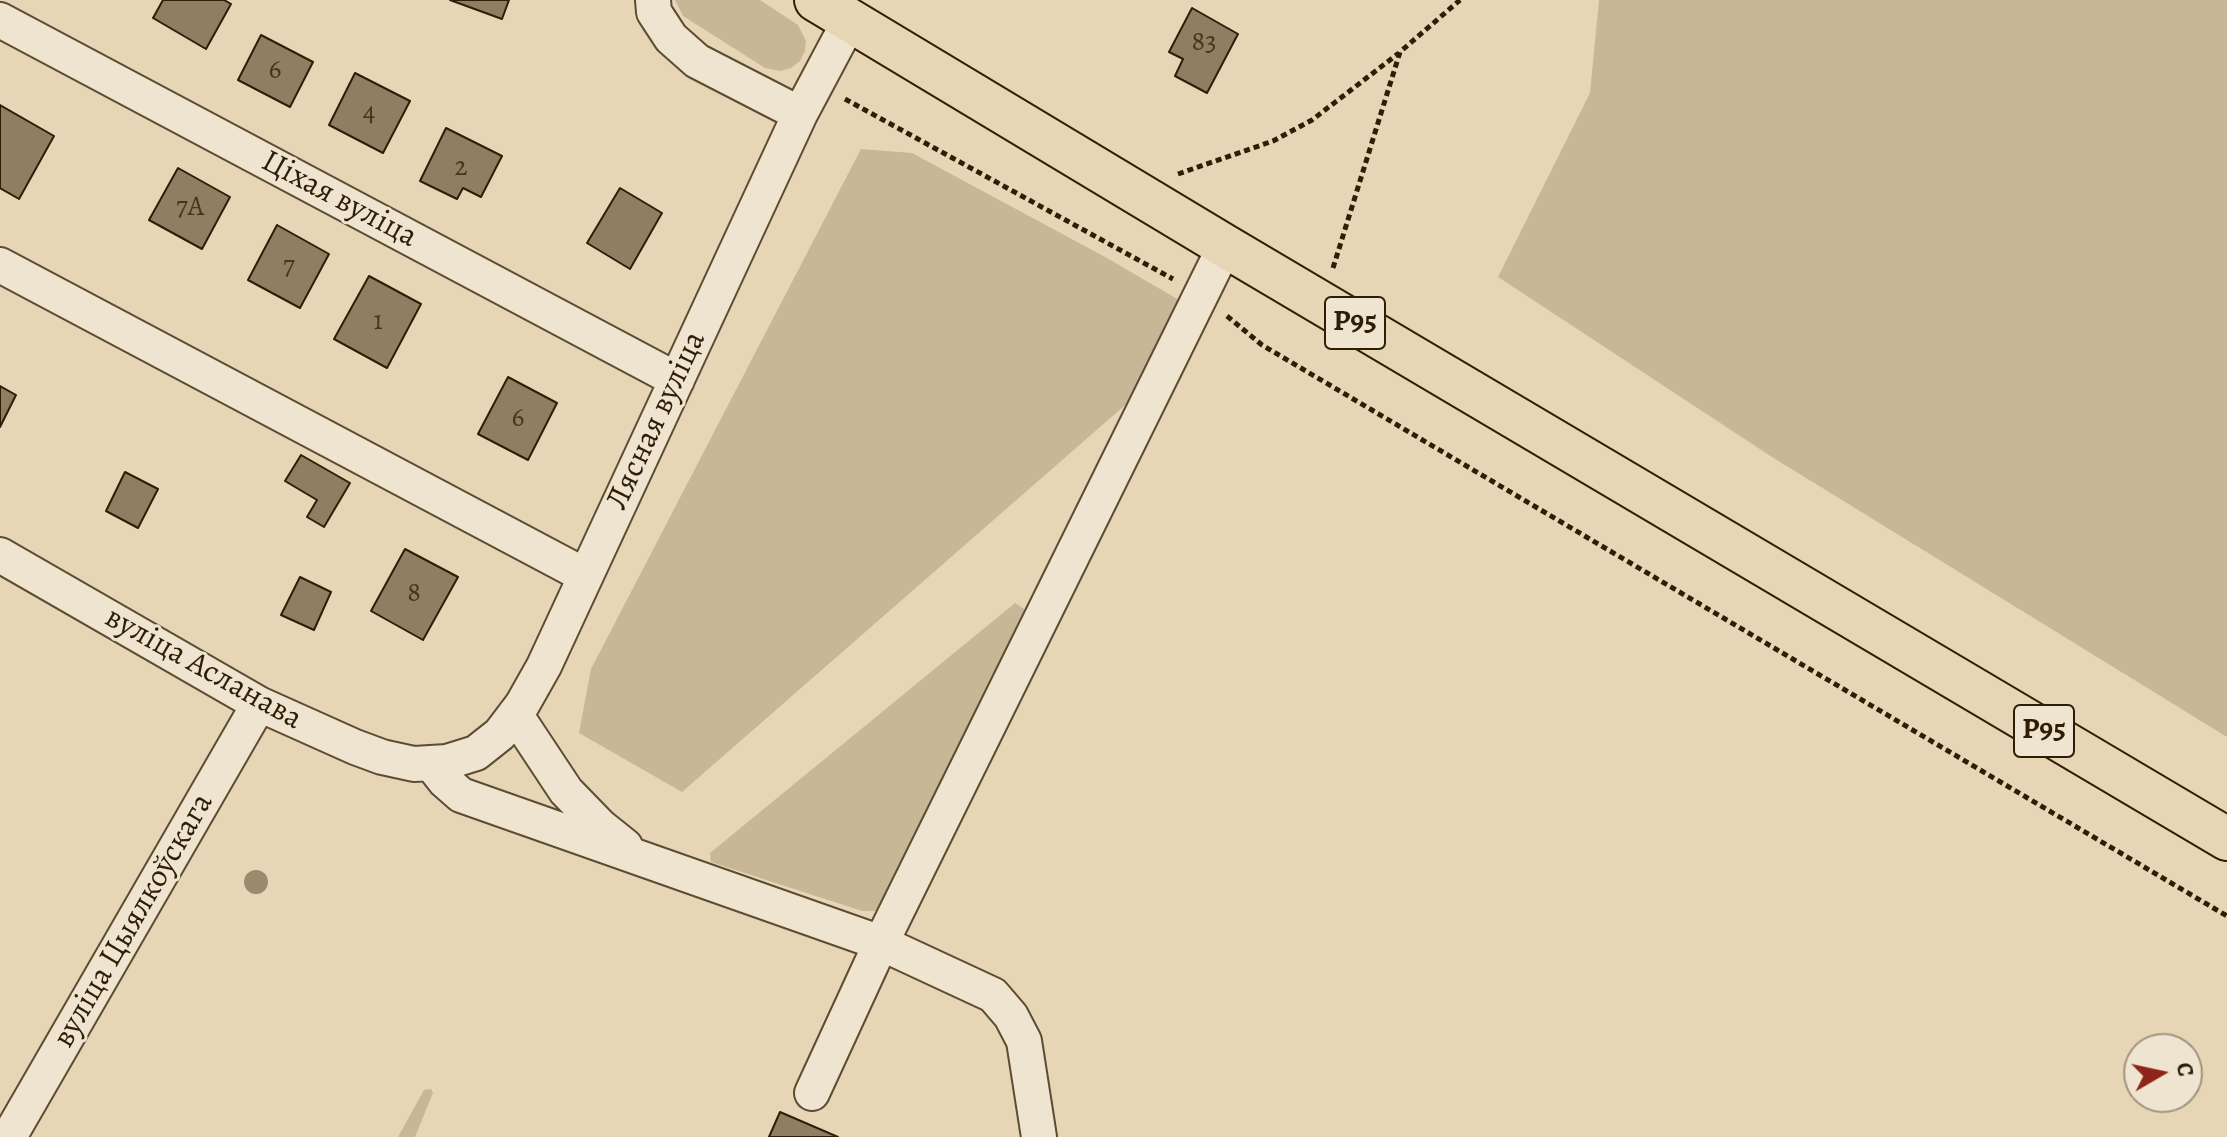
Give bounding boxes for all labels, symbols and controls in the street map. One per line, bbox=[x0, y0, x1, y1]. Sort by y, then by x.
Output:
house number: 83 bbox=[1191, 26, 1217, 60]
house number: 6 bbox=[269, 54, 281, 88]
house number: 4 bbox=[363, 96, 375, 130]
street label: Ціхая вуліца bbox=[255, 143, 423, 257]
house number: 2 bbox=[454, 151, 468, 185]
house number: 7А bbox=[176, 191, 204, 225]
house number: 7 bbox=[283, 250, 295, 284]
road number: Р95 bbox=[1325, 297, 1385, 349]
house number: 1 bbox=[373, 305, 383, 339]
street label: Лясная вуліца bbox=[599, 326, 715, 516]
house number: 6 bbox=[512, 402, 524, 436]
house number: 8 bbox=[407, 577, 421, 611]
street label: вуліца Асланава bbox=[98, 599, 308, 739]
road number: Р95 bbox=[2014, 705, 2074, 757]
street label: вуліца Цыялкоўскага bbox=[46, 787, 222, 1055]
north arrow bbox=[2123, 1033, 2203, 1113]
text: С bbox=[2169, 1061, 2201, 1079]

